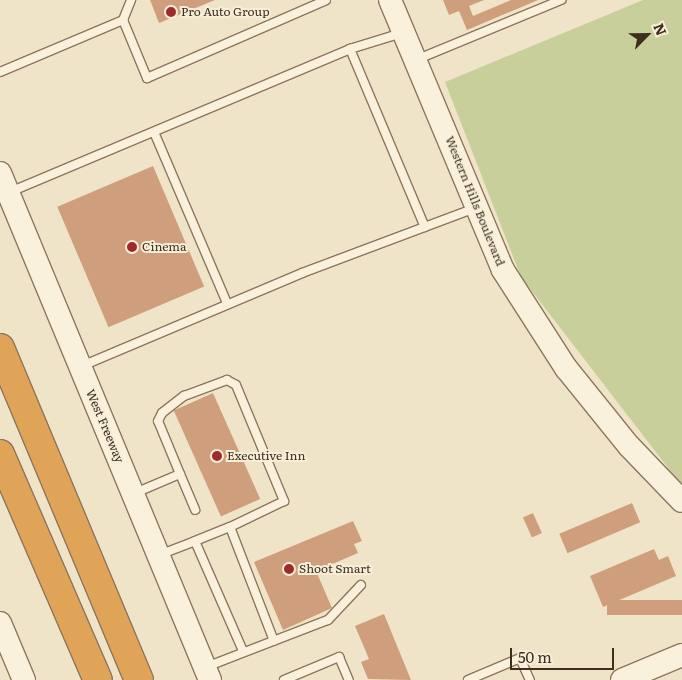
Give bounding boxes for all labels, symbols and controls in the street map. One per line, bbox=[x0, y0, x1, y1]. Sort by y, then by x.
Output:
place label: Pro Auto Group bbox=[181, 5, 270, 19]
marker: Pro Auto Group bbox=[165, 6, 177, 18]
north arrow bbox=[622, 10, 672, 60]
text: N bbox=[649, 20, 672, 38]
street label: Western Hills Boulevard bbox=[442, 134, 508, 268]
place label: Cinema bbox=[142, 240, 186, 254]
marker: Cinema bbox=[126, 241, 138, 253]
street label: West Freeway bbox=[83, 387, 127, 465]
place label: Executive Inn bbox=[227, 449, 305, 463]
marker: Executive Inn bbox=[211, 450, 223, 462]
place label: Shoot Smart bbox=[299, 562, 371, 576]
marker: Shoot Smart bbox=[283, 563, 295, 575]
scale bar bbox=[512, 638, 616, 670]
text: 50 m bbox=[518, 645, 552, 668]

